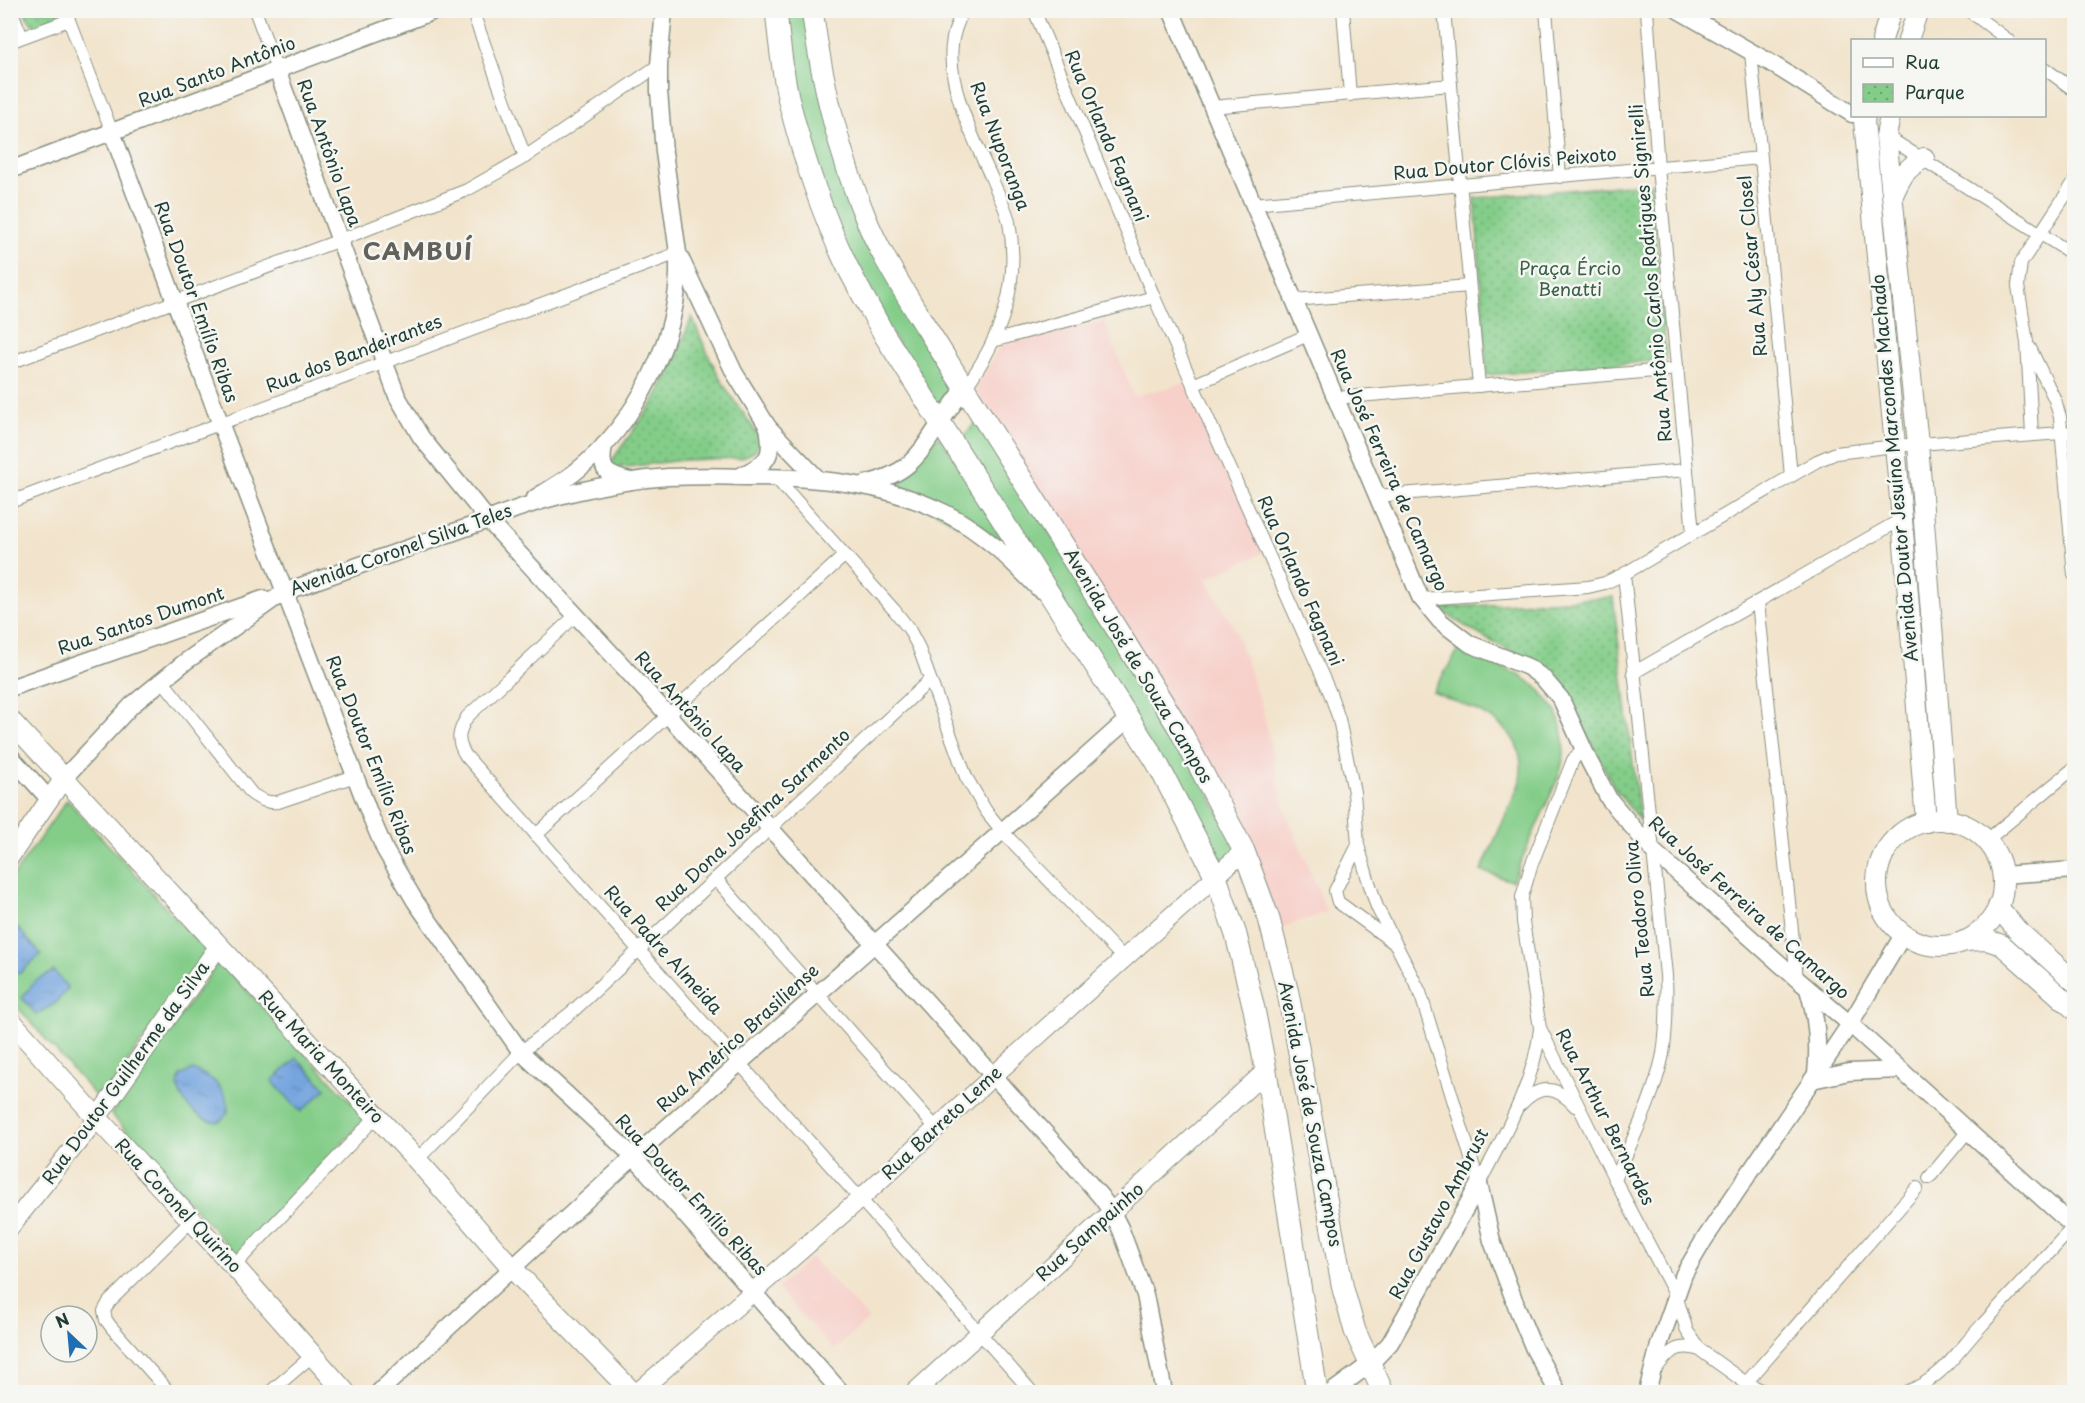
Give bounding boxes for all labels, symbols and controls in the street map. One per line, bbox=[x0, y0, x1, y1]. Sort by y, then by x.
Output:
street label: Rua Santo Antônio bbox=[134, 28, 299, 113]
legend bbox=[1851, 39, 2046, 117]
street label: Rua Orlando Fagnani bbox=[1059, 45, 1156, 226]
text: Rua bbox=[1905, 48, 1940, 75]
street label: Rua Antônio Lapa bbox=[291, 75, 370, 230]
street label: Rua Nuporanga bbox=[964, 77, 1038, 214]
text: Parque bbox=[1905, 78, 1965, 105]
street label: Rua Antônio Carlos Rodrigues Signirelli bbox=[1621, 103, 1678, 443]
street label: Rua Doutor Clóvis Peixoto bbox=[1392, 139, 1618, 186]
street label: Rua Aly César Closel bbox=[1730, 174, 1773, 358]
street label: Rua Doutor Emílio Ribas bbox=[148, 197, 246, 406]
district label: CAMBUÍ bbox=[363, 232, 473, 268]
park label: Praça Ércio Benatti bbox=[1519, 254, 1621, 302]
street label: Avenida Doutor Jesuíno Marcondes Machado bbox=[1863, 273, 1924, 663]
street label: Rua dos Bandeirantes bbox=[262, 307, 445, 399]
street label: Rua José Ferreira de Camargo bbox=[1325, 344, 1456, 595]
street label: Rua Orlando Fagnani bbox=[1252, 491, 1351, 670]
street label: Avenida Coronel Silva Teles bbox=[286, 496, 515, 601]
street label: Avenida José de Souza Campos bbox=[1058, 543, 1220, 788]
street label: Rua Santos Dumont bbox=[54, 578, 227, 661]
street label: Rua Antônio Lapa bbox=[629, 644, 753, 778]
street label: Rua Doutor Emílio Ribas bbox=[320, 651, 425, 858]
street label: Rua Dona Josefina Sarmento bbox=[649, 721, 855, 917]
street label: Rua José Ferreira de Camargo bbox=[1643, 809, 1857, 1005]
street label: Rua Teodoro Oliva bbox=[1617, 839, 1660, 999]
street label: Rua Padre Almeida bbox=[599, 878, 730, 1020]
street label: Rua Doutor Guilherme da Silva bbox=[34, 955, 215, 1189]
street label: Rua Américo Brasiliense bbox=[650, 956, 825, 1117]
street label: Avenida José de Souza Campos bbox=[1272, 979, 1350, 1249]
street label: Rua Maria Monteiro bbox=[253, 983, 391, 1129]
street label: Rua Arthur Bernardes bbox=[1550, 1023, 1663, 1210]
street label: Rua Barreto Leme bbox=[875, 1059, 1007, 1185]
street label: Rua Doutor Emílio Ribas bbox=[610, 1107, 774, 1281]
street label: Rua Gustavo Ambrust bbox=[1381, 1123, 1494, 1304]
street label: Rua Coronel Quirino bbox=[109, 1132, 249, 1278]
street label: Rua Sampainho bbox=[1029, 1175, 1149, 1287]
north arrow bbox=[39, 1304, 99, 1364]
text: N bbox=[51, 1306, 73, 1333]

